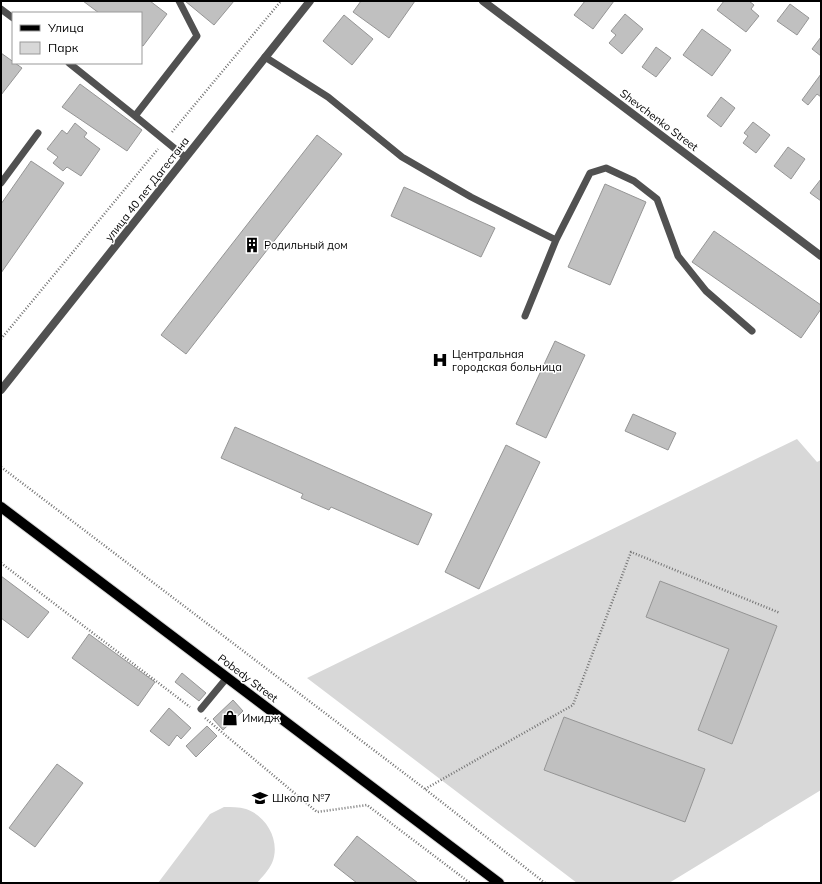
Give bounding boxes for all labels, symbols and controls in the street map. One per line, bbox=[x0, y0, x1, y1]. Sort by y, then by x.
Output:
legend bbox=[12, 12, 142, 64]
text: Улица bbox=[47, 20, 84, 35]
text: Парк bbox=[48, 40, 79, 55]
street label: Shevchenko Street bbox=[617, 86, 701, 154]
street label: улица 40 лет Дагестана bbox=[102, 134, 192, 244]
building icon: Родильный дом bbox=[243, 236, 261, 254]
place label: Родильный дом bbox=[264, 238, 348, 252]
place label: Центральная городская больница bbox=[452, 347, 562, 374]
hospital icon: Центральная городская больница bbox=[431, 351, 449, 369]
street label: Pobedy Street bbox=[215, 651, 281, 705]
shop icon: Имидж bbox=[221, 709, 239, 727]
place label: Имидж bbox=[242, 711, 280, 725]
school or university icon: Школа №7 bbox=[251, 789, 269, 807]
place label: Школа №7 bbox=[272, 791, 331, 805]

